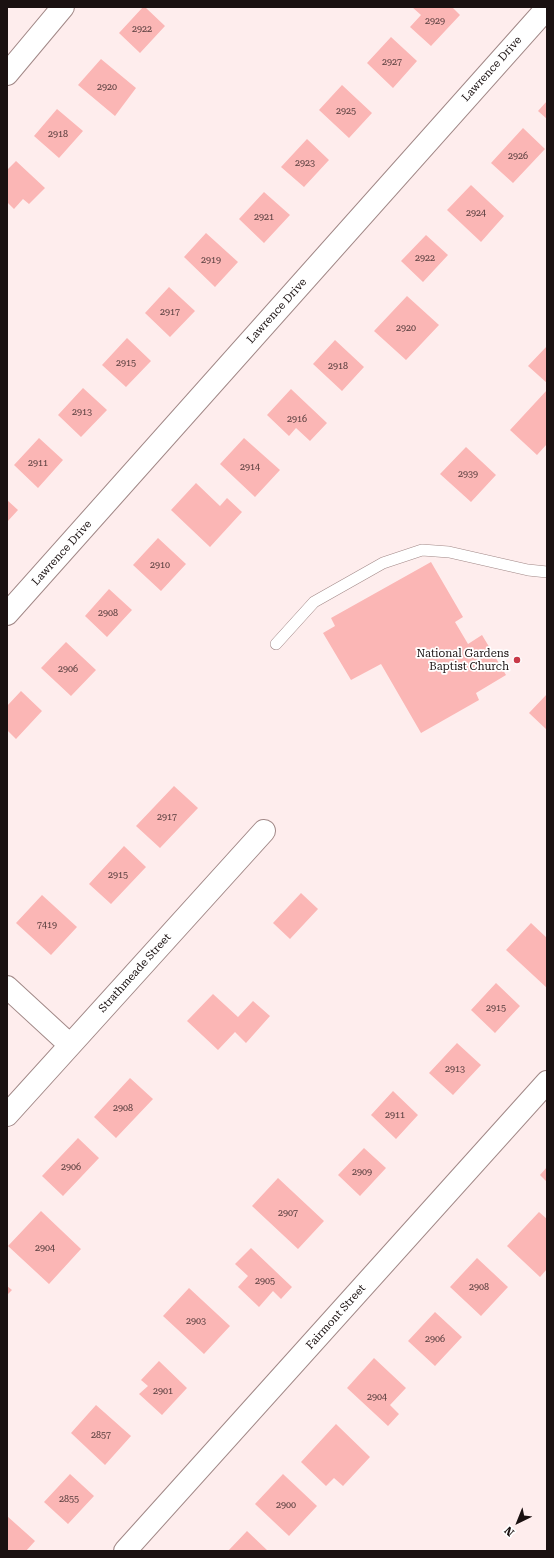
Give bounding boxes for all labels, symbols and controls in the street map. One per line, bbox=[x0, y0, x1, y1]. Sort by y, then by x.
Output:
house number: 2929 bbox=[425, 16, 445, 26]
house number: 2922 bbox=[132, 24, 152, 34]
street label: Lawrence Drive bbox=[459, 34, 525, 104]
house number: 2927 bbox=[382, 57, 402, 67]
house number: 2920 bbox=[97, 82, 117, 92]
house number: 2925 bbox=[336, 106, 356, 116]
house number: 2918 bbox=[48, 129, 68, 139]
house number: 2926 bbox=[508, 151, 528, 161]
house number: 2923 bbox=[295, 158, 315, 168]
house number: 2924 bbox=[466, 208, 486, 218]
house number: 2921 bbox=[254, 212, 274, 222]
house number: 2922 bbox=[415, 253, 435, 263]
house number: 2919 bbox=[201, 255, 221, 265]
street label: Lawrence Drive bbox=[244, 276, 310, 346]
house number: 2917 bbox=[160, 307, 180, 317]
house number: 2920 bbox=[396, 323, 416, 333]
house number: 2915 bbox=[116, 358, 136, 368]
house number: 2918 bbox=[328, 361, 348, 371]
house number: 2913 bbox=[72, 407, 92, 417]
house number: 2916 bbox=[287, 414, 307, 424]
house number: 2911 bbox=[28, 458, 48, 468]
house number: 2914 bbox=[240, 462, 260, 472]
house number: 2939 bbox=[458, 469, 478, 479]
street label: Lawrence Drive bbox=[29, 518, 95, 588]
house number: 2910 bbox=[150, 560, 170, 570]
house number: 2908 bbox=[98, 608, 118, 618]
place label: National Gardens Baptist Church bbox=[416, 647, 509, 673]
marker: National Gardens Baptist Church bbox=[512, 655, 522, 665]
house number: 2906 bbox=[58, 664, 78, 674]
house number: 2917 bbox=[157, 812, 177, 822]
house number: 2915 bbox=[108, 870, 128, 880]
house number: 7419 bbox=[37, 920, 57, 930]
street label: Strathmeade Street bbox=[96, 931, 174, 1015]
house number: 2915 bbox=[486, 1003, 506, 1013]
house number: 2913 bbox=[445, 1064, 465, 1074]
house number: 2908 bbox=[113, 1103, 133, 1113]
house number: 2911 bbox=[385, 1110, 405, 1120]
house number: 2906 bbox=[61, 1162, 81, 1172]
house number: 2909 bbox=[352, 1167, 372, 1177]
house number: 2907 bbox=[278, 1208, 298, 1218]
house number: 2904 bbox=[35, 1243, 55, 1253]
house number: 2905 bbox=[255, 1276, 275, 1286]
street label: Fairmont Street bbox=[304, 1282, 368, 1352]
house number: 2908 bbox=[469, 1282, 489, 1292]
house number: 2903 bbox=[186, 1316, 206, 1326]
house number: 2906 bbox=[425, 1334, 445, 1344]
house number: 2901 bbox=[153, 1386, 173, 1396]
house number: 2904 bbox=[367, 1392, 387, 1402]
house number: 2857 bbox=[91, 1430, 111, 1440]
house number: 2855 bbox=[59, 1494, 79, 1504]
house number: 2900 bbox=[276, 1500, 296, 1510]
north arrow bbox=[498, 1502, 538, 1542]
text: N bbox=[502, 1524, 517, 1539]

